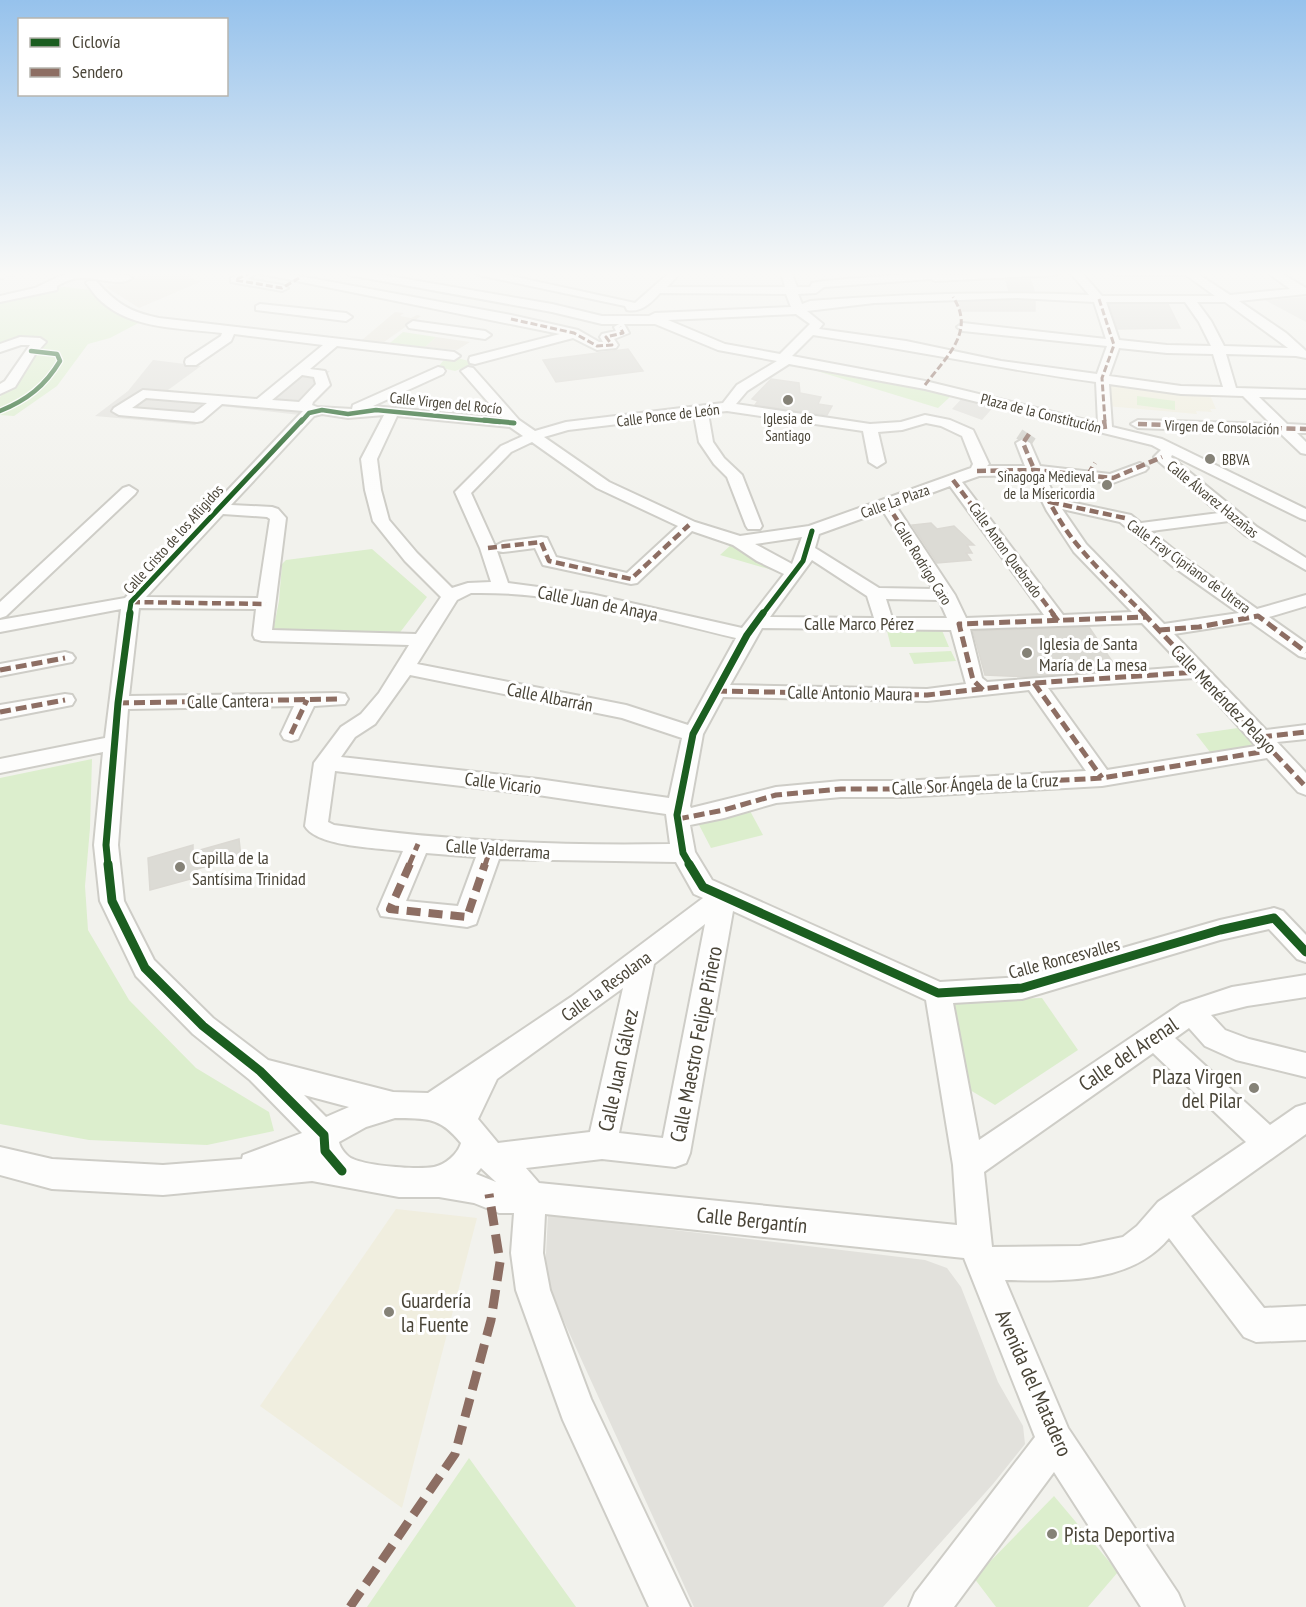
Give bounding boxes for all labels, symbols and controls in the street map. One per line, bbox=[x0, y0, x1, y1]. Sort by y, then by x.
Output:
legend bbox=[18, 18, 228, 96]
text: Ciclovía bbox=[72, 30, 120, 53]
text: Sendero bbox=[72, 60, 123, 83]
street label: Calle Virgen del Rocío bbox=[389, 388, 503, 418]
street label: Plaza de la Constitución bbox=[979, 389, 1103, 437]
marker: Iglesia de Santiago bbox=[781, 393, 795, 407]
street label: Calle Ponce de León bbox=[615, 399, 721, 431]
place label: Iglesia de Santiago bbox=[763, 409, 813, 445]
street label: Virgen de Consolación bbox=[1163, 415, 1280, 438]
place label: BBVA bbox=[1222, 450, 1250, 469]
marker: BBVA bbox=[1203, 452, 1217, 466]
street label: Calle Álvarez Hazañas bbox=[1163, 456, 1263, 542]
place label: Sinagoga Medieval de la Misericordia bbox=[997, 467, 1096, 503]
marker: Sinagoga Medieval de la Misericordia bbox=[1100, 478, 1114, 492]
street label: Calle Cristo de los Afligidos bbox=[119, 480, 227, 598]
street label: Calle La Plaza bbox=[858, 480, 932, 522]
street label: Calle Anton Quebrado bbox=[965, 499, 1047, 601]
street label: Calle Fray Cipriano de Utrera bbox=[1123, 515, 1255, 617]
street label: Calle Rodrigo Caro bbox=[890, 518, 956, 608]
street label: Calle Juan de Anaya bbox=[536, 580, 660, 626]
street label: Calle Marco Pérez bbox=[804, 612, 914, 635]
place label: Iglesia de Santa María de La mesa bbox=[1039, 632, 1147, 676]
street label: Calle Menéndez Pelayo bbox=[1166, 640, 1282, 759]
marker: Iglesia de Santa María de La mesa bbox=[1020, 646, 1034, 660]
street label: Calle Albarrán bbox=[505, 677, 595, 717]
street label: Calle Antonio Maura bbox=[787, 680, 913, 706]
street label: Calle Cantera bbox=[187, 689, 269, 713]
street label: Calle Vicario bbox=[463, 767, 543, 799]
street label: Calle Sor Ángela de la Cruz bbox=[891, 768, 1059, 800]
street label: Calle Valderrama bbox=[445, 834, 551, 864]
place label: Capilla de la Santísima Trinidad bbox=[192, 846, 306, 890]
marker: Capilla de la Santísima Trinidad bbox=[173, 860, 187, 874]
street label: Calle Roncesvalles bbox=[1006, 932, 1122, 984]
street label: Calle Maestro Felipe Piñero bbox=[664, 944, 728, 1144]
street label: Calle la Resolana bbox=[556, 946, 656, 1026]
street label: Calle Juan Gálvez bbox=[592, 1006, 644, 1134]
street label: Calle del Arenal bbox=[1073, 1011, 1183, 1097]
place label: Plaza Virgen del Pilar bbox=[1152, 1063, 1242, 1114]
marker: Plaza Virgen del Pilar bbox=[1247, 1081, 1261, 1095]
street label: Calle Bergantín bbox=[695, 1201, 809, 1239]
place label: Guardería la Fuente bbox=[401, 1287, 471, 1338]
marker: Guardería la Fuente bbox=[382, 1305, 396, 1319]
street label: Avenida del Matadero bbox=[990, 1306, 1078, 1460]
place label: Pista Deportiva bbox=[1064, 1521, 1175, 1548]
marker: Pista Deportiva bbox=[1045, 1527, 1059, 1541]

